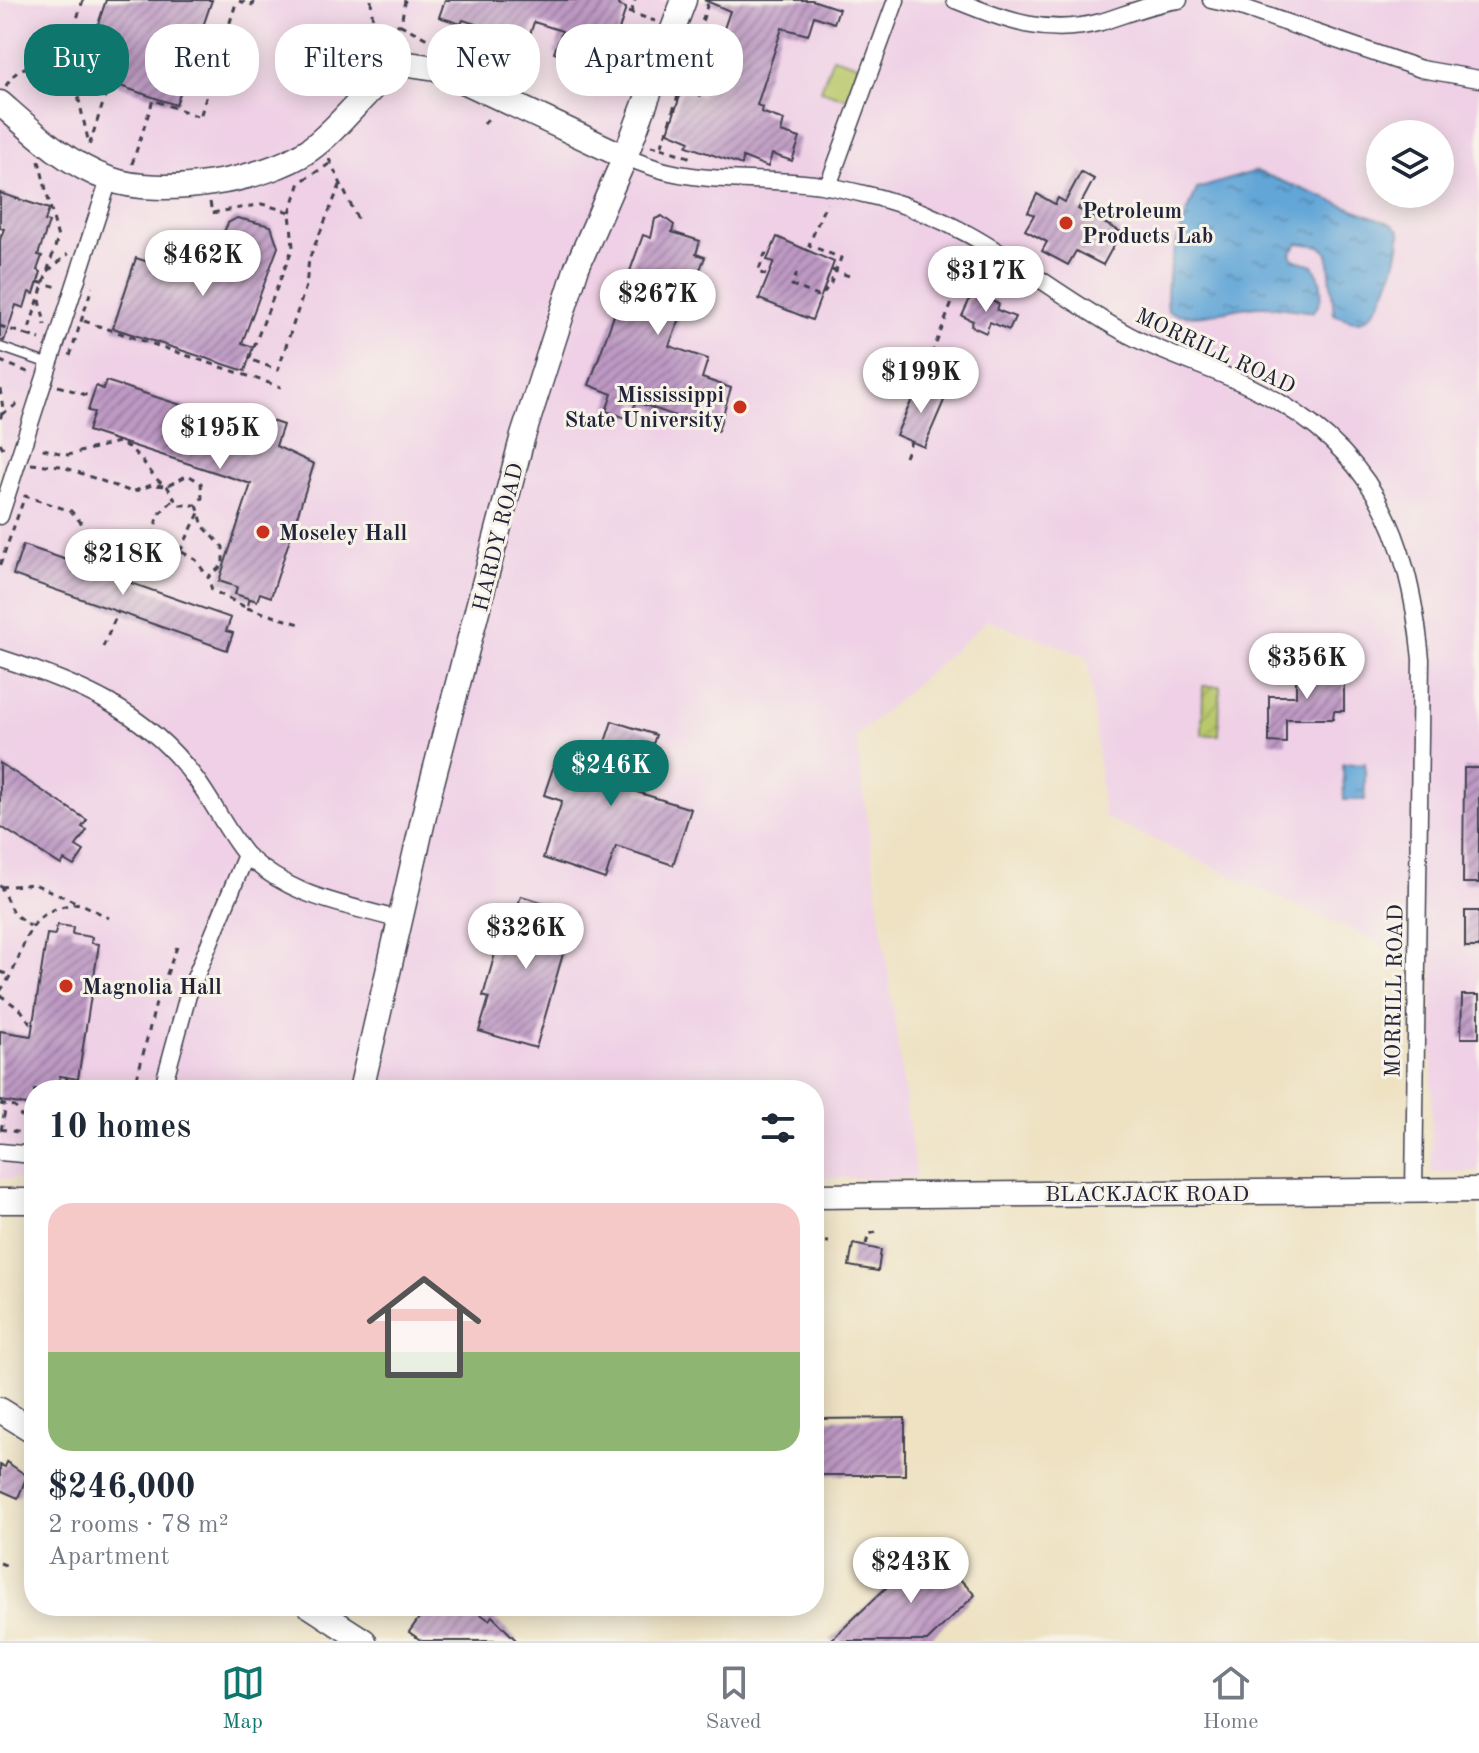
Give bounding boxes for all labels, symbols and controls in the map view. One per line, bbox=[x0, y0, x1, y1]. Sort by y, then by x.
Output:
chip: Buy bbox=[24, 24, 129, 96]
chip: Rent bbox=[145, 24, 259, 96]
chip: Filters bbox=[275, 24, 411, 96]
chip: New bbox=[427, 24, 540, 96]
chip: Apartment bbox=[556, 24, 743, 96]
map controls bbox=[1366, 120, 1454, 208]
button: layers bbox=[1366, 120, 1454, 208]
place label: Petroleum Products Lab bbox=[1082, 201, 1213, 248]
marker: Petroleum Products Lab bbox=[1057, 214, 1075, 232]
pin: $462K bbox=[147, 230, 259, 298]
text: $462K bbox=[163, 243, 243, 269]
pin: $317K bbox=[930, 246, 1042, 314]
text: $317K bbox=[946, 259, 1026, 285]
pin: $267K bbox=[602, 269, 714, 337]
text: $267K bbox=[618, 282, 698, 308]
street label: MORRILL ROAD bbox=[1132, 305, 1298, 398]
pin: $199K bbox=[865, 347, 977, 415]
text: $199K bbox=[881, 360, 961, 386]
place label: Mississippi State University bbox=[565, 385, 724, 432]
marker: Mississippi State University bbox=[731, 398, 749, 416]
pin: $195K bbox=[164, 403, 276, 471]
text: $195K bbox=[180, 416, 260, 442]
street label: HARDY ROAD bbox=[470, 461, 528, 614]
marker: Moseley Hall bbox=[254, 523, 272, 541]
place label: Moseley Hall bbox=[279, 523, 407, 545]
pin: $218K bbox=[67, 529, 179, 597]
text: $218K bbox=[83, 542, 163, 568]
pin: $356K bbox=[1251, 633, 1363, 701]
text: $356K bbox=[1267, 646, 1347, 672]
pin: $246K bbox=[555, 740, 667, 808]
text: $246K bbox=[571, 753, 651, 779]
pin: $326K bbox=[470, 903, 582, 971]
street label: MORRILL ROAD bbox=[1382, 904, 1408, 1078]
text: $326K bbox=[486, 916, 566, 942]
marker: Magnolia Hall bbox=[57, 977, 75, 995]
place label: Magnolia Hall bbox=[82, 977, 222, 999]
icon: filters bbox=[756, 1106, 800, 1150]
text: 10 homes bbox=[48, 1111, 191, 1145]
street label: BLACKJACK ROAD bbox=[1045, 1184, 1249, 1206]
icon: home bbox=[352, 1255, 496, 1399]
text: $246,000 bbox=[48, 1471, 196, 1505]
text: 2 rooms · 78 m² bbox=[48, 1512, 229, 1538]
pin: $243K bbox=[855, 1537, 967, 1605]
text: Apartment bbox=[48, 1544, 170, 1570]
text: $243K bbox=[871, 1550, 951, 1576]
tab: Map bbox=[221, 1661, 265, 1736]
tab: Saved bbox=[706, 1661, 762, 1736]
tab: Home bbox=[1203, 1661, 1258, 1736]

